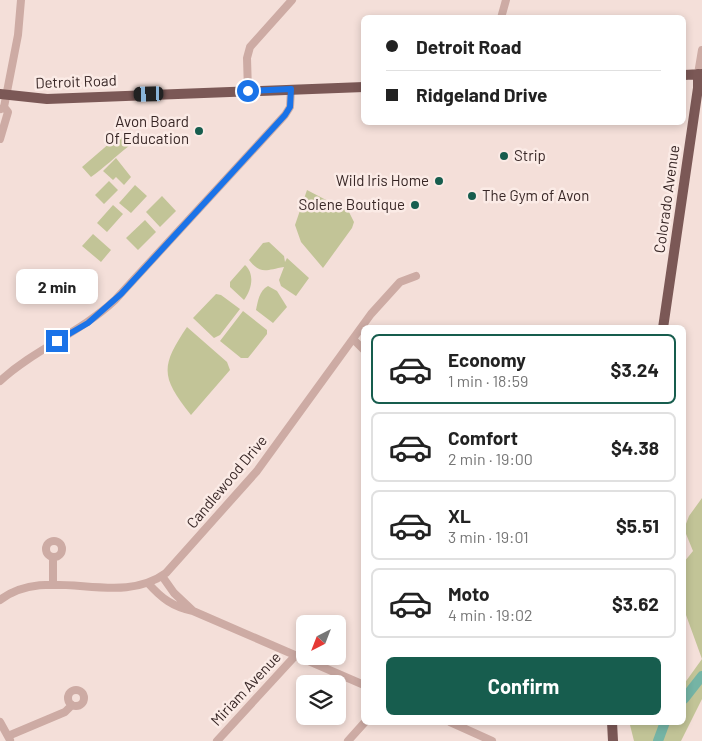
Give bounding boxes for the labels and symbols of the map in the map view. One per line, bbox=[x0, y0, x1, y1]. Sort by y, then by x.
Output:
street label: Detroit Road bbox=[35, 71, 117, 91]
route start bbox=[237, 80, 259, 102]
car bbox=[133, 86, 164, 102]
place label: Avon Board Of Education bbox=[105, 112, 189, 147]
marker: Avon Board Of Education bbox=[193, 125, 205, 137]
street label: Colorado Avenue bbox=[650, 144, 683, 254]
place label: Strip bbox=[514, 146, 546, 164]
marker: Strip bbox=[498, 150, 510, 162]
place label: Wild Iris Home bbox=[336, 171, 429, 189]
marker: Wild Iris Home bbox=[433, 175, 445, 187]
place label: The Gym of Avon bbox=[482, 186, 589, 204]
marker: The Gym of Avon bbox=[466, 190, 478, 202]
place label: Solene Boutique bbox=[298, 195, 405, 213]
marker: Solene Boutique bbox=[409, 199, 421, 211]
callout: 2 min bbox=[16, 268, 98, 304]
route end bbox=[46, 330, 68, 352]
street label: Candlewood Drive bbox=[182, 431, 270, 531]
north arrow bbox=[296, 615, 346, 665]
street label: Miriam Avenue bbox=[206, 648, 284, 729]

